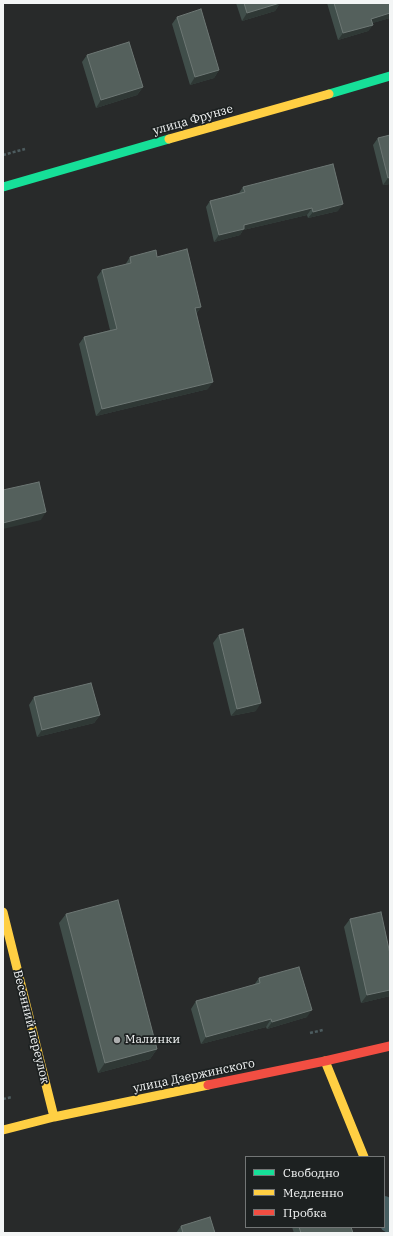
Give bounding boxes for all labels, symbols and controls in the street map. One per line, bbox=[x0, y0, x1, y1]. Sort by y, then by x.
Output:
street label: улица Фрунзе bbox=[151, 102, 235, 138]
street label: Весенний переулок bbox=[10, 969, 52, 1085]
place label: Малинки bbox=[125, 1033, 180, 1047]
marker: Малинки bbox=[112, 1035, 122, 1045]
street label: улица Дзержинского bbox=[132, 1056, 256, 1096]
legend bbox=[245, 1156, 385, 1228]
text: Свободно bbox=[283, 1165, 340, 1180]
text: Медленно bbox=[283, 1185, 344, 1200]
text: Пробка bbox=[283, 1205, 327, 1220]

